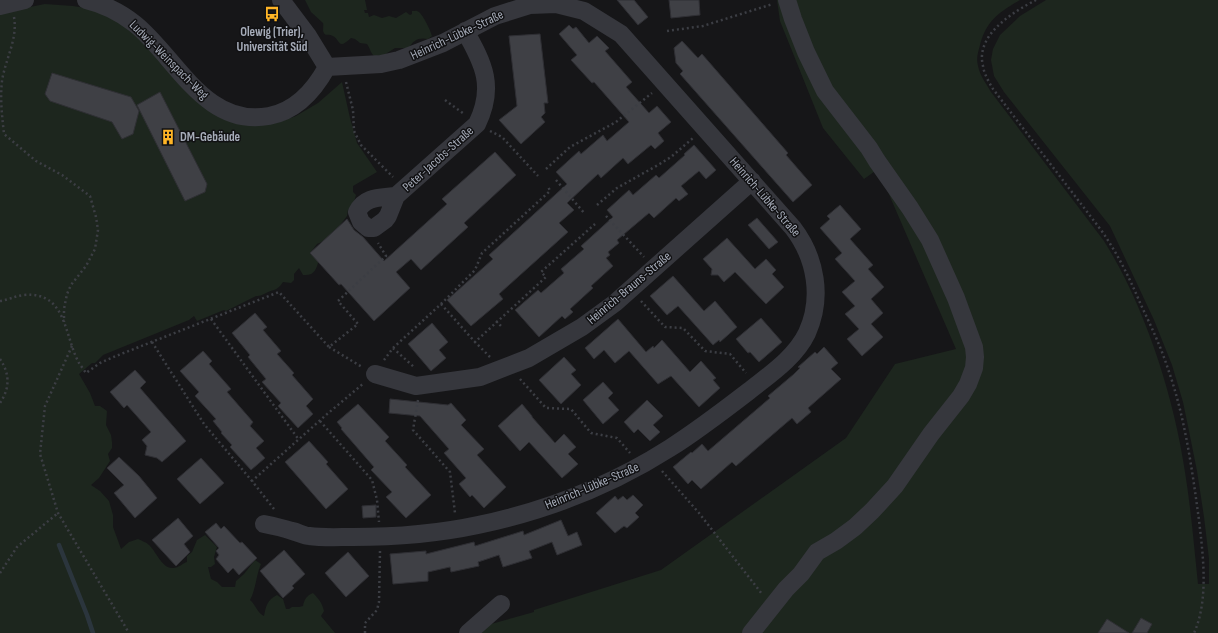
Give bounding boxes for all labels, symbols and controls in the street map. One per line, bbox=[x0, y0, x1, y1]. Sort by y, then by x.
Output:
bus stop icon: Olewig (Trier), Universität Süd bbox=[263, 5, 281, 23]
street label: Heinrich-Lübke-Straße bbox=[408, 6, 506, 64]
street label: Ludwig-Weinspach-Weg bbox=[126, 17, 212, 103]
place label: Olewig (Trier), Universität Süd bbox=[237, 24, 308, 55]
street label: Peter-Jacobs-Straße bbox=[399, 123, 477, 195]
building icon: DM-Gebäude bbox=[159, 128, 177, 146]
place label: DM-Gebäude bbox=[180, 129, 241, 145]
street label: Heinrich-Lübke-Straße bbox=[726, 154, 804, 240]
street label: Heinrich-Brauns-Straße bbox=[584, 248, 674, 328]
street label: Heinrich-Lübke-Straße bbox=[543, 459, 641, 513]

